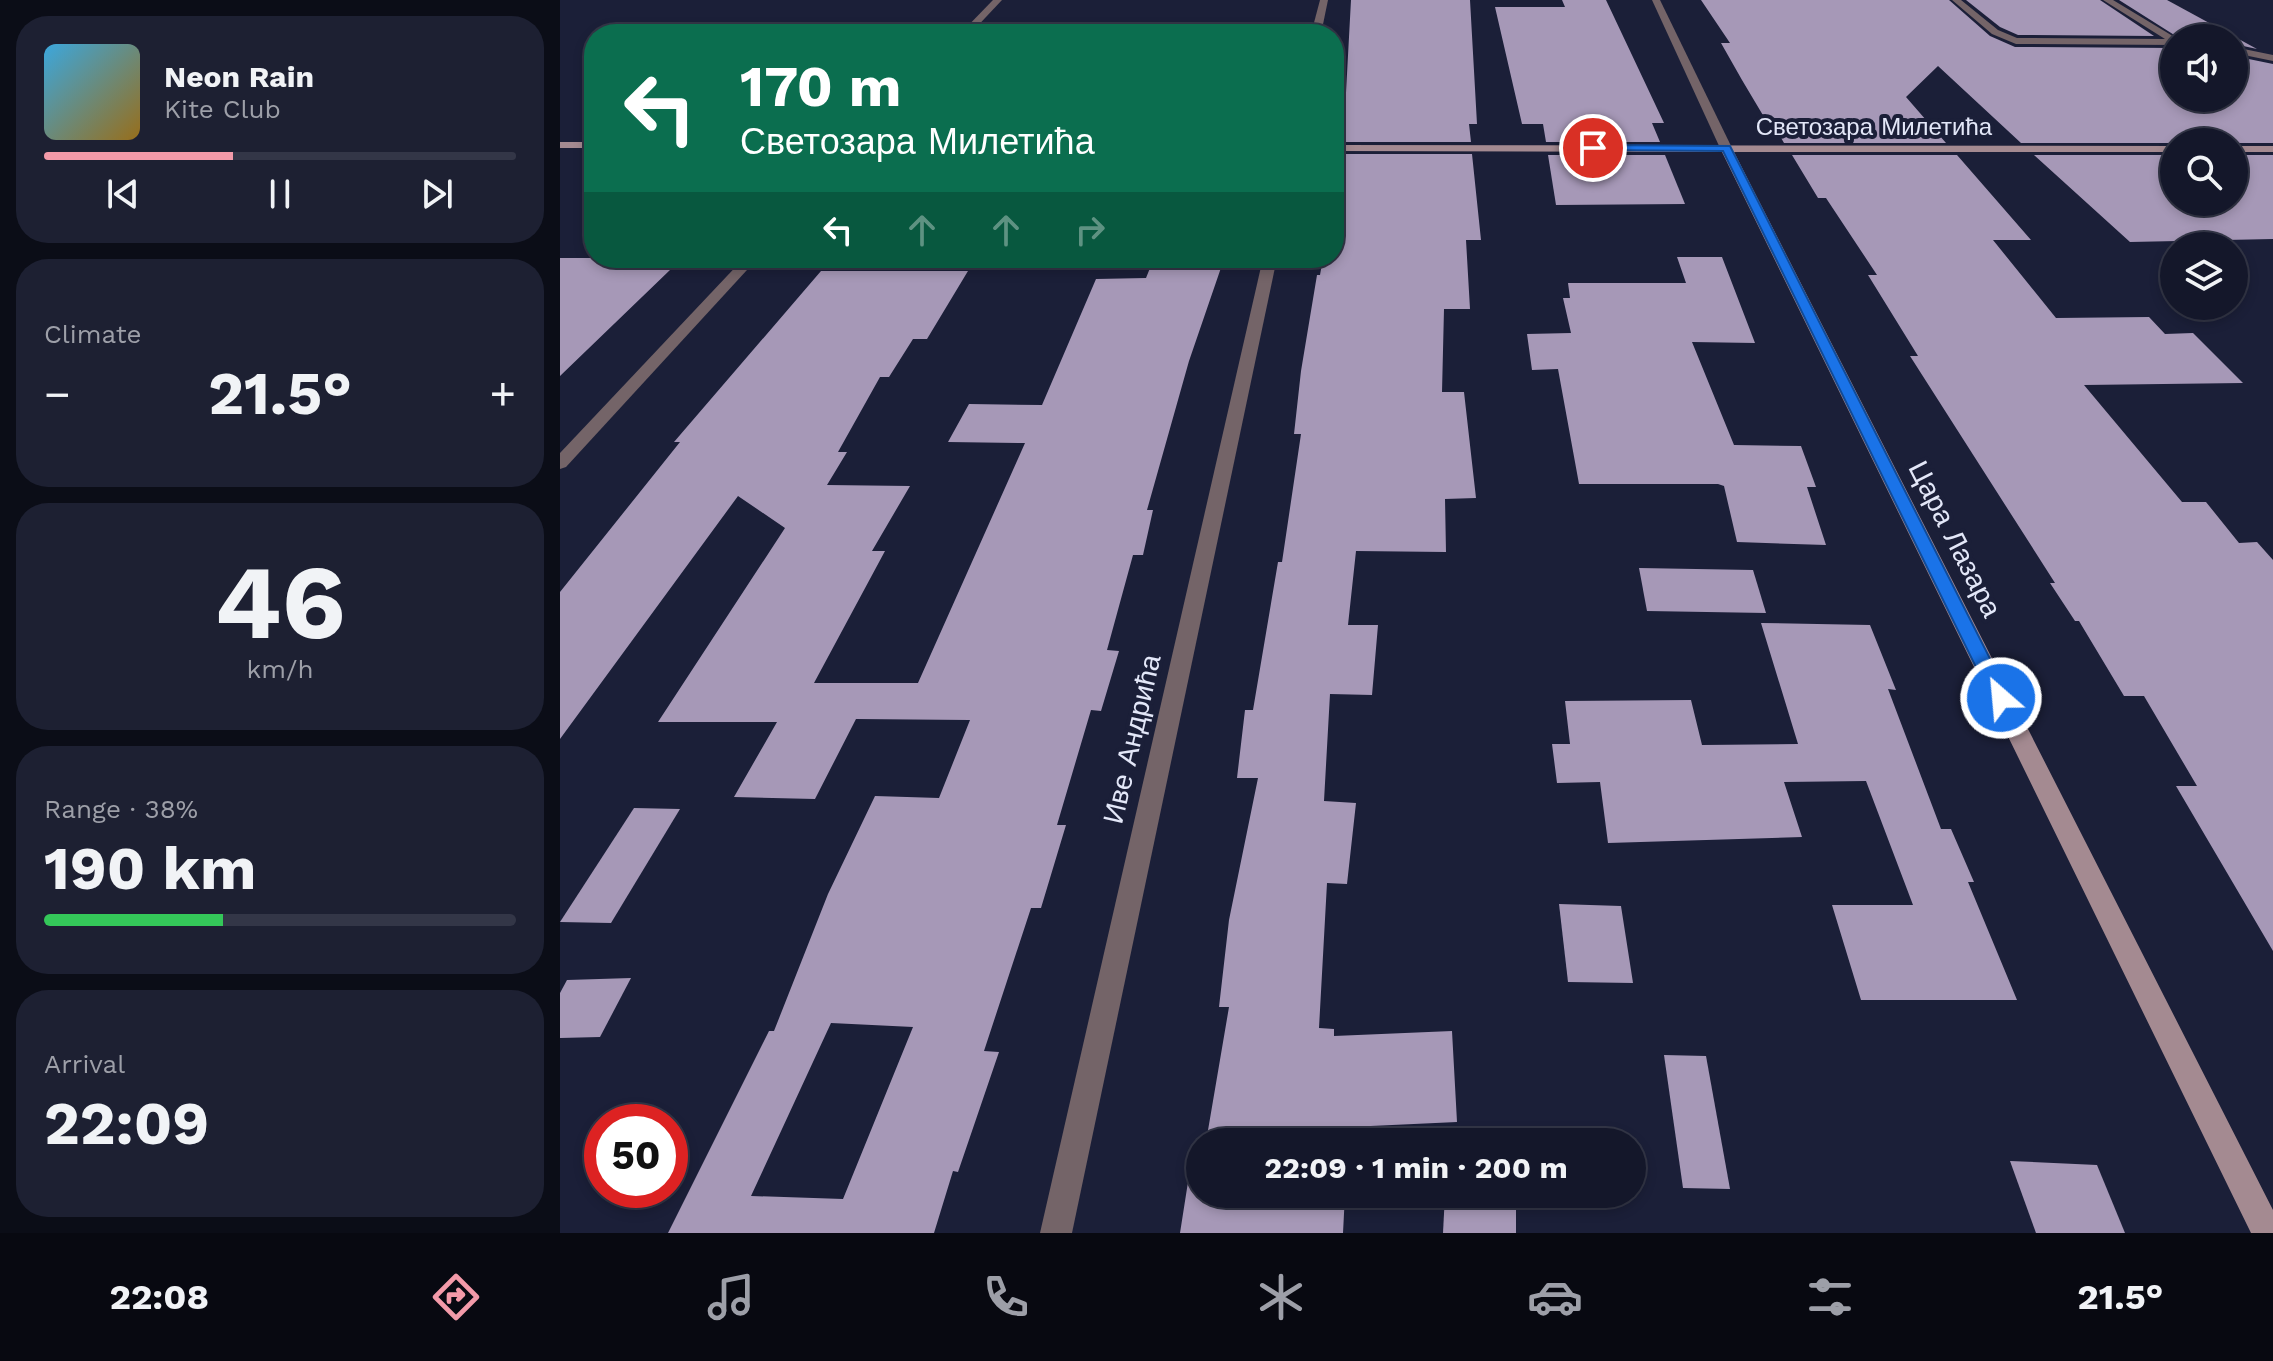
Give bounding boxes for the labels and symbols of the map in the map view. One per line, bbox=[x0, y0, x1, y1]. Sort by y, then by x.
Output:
street label: Светозара Милетића bbox=[1756, 113, 1993, 141]
pin bbox=[1559, 114, 1627, 182]
street label: Цара Лазара bbox=[1902, 455, 2009, 623]
street label: Иве Андрића bbox=[1097, 651, 1168, 827]
position arrow bbox=[1959, 656, 2043, 740]
speed limit sign: 50 bbox=[584, 1104, 688, 1208]

